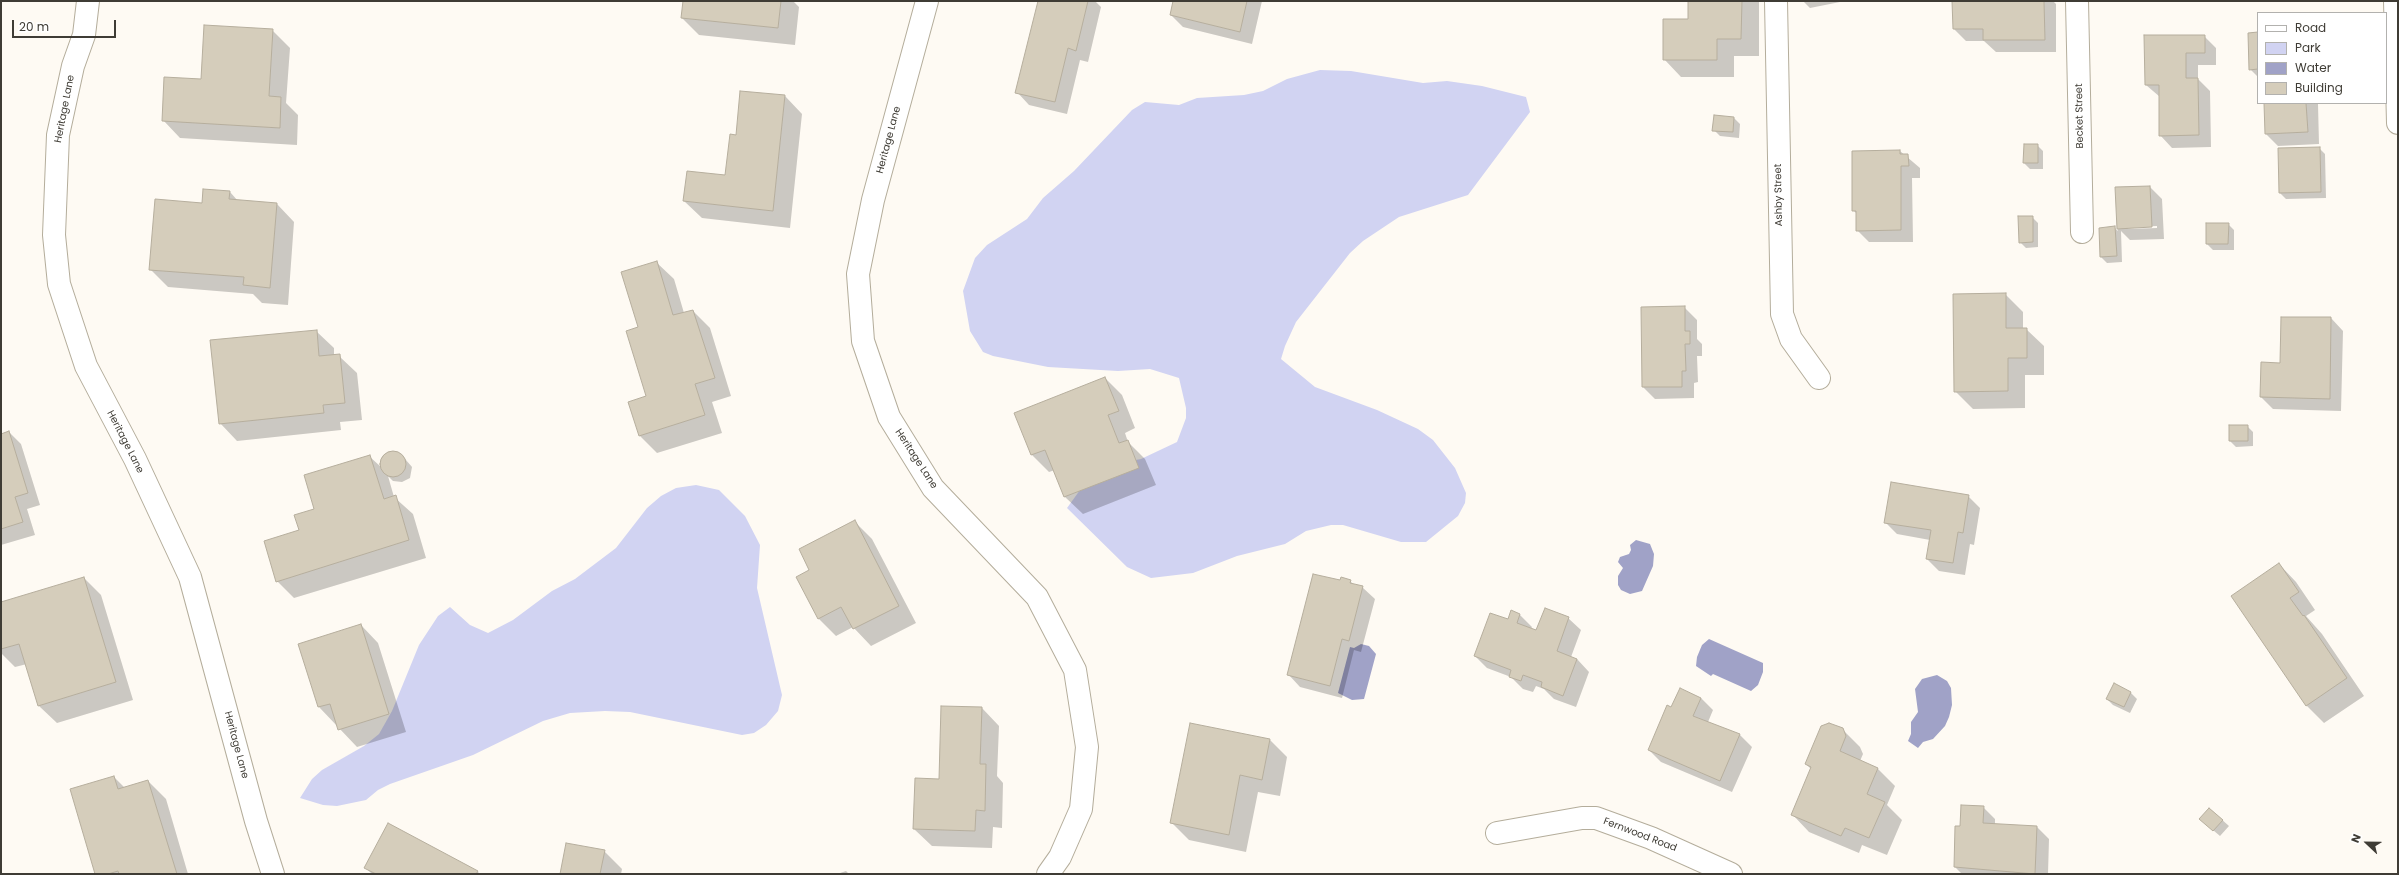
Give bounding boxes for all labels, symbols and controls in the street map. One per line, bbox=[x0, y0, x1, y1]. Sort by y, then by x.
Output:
scale bar bbox=[14, 12, 118, 38]
legend bbox=[2257, 12, 2387, 104]
text: 20 m bbox=[19, 18, 49, 35]
text: Road bbox=[2295, 19, 2326, 36]
text: Park bbox=[2295, 39, 2321, 56]
text: Water bbox=[2295, 59, 2331, 76]
street label: Heritage Lane bbox=[53, 74, 77, 144]
text: Building bbox=[2295, 79, 2343, 96]
street label: Becket Street bbox=[2073, 83, 2087, 149]
street label: Heritage Lane bbox=[874, 105, 904, 175]
street label: Ashby Street bbox=[1772, 164, 1786, 226]
street label: Heritage Lane bbox=[104, 409, 146, 475]
street label: Heritage Lane bbox=[892, 427, 940, 491]
street label: Heritage Lane bbox=[221, 710, 251, 780]
street label: Fernwood Road bbox=[1602, 815, 1678, 855]
north arrow bbox=[2347, 823, 2387, 863]
text: N bbox=[2347, 832, 2365, 845]

